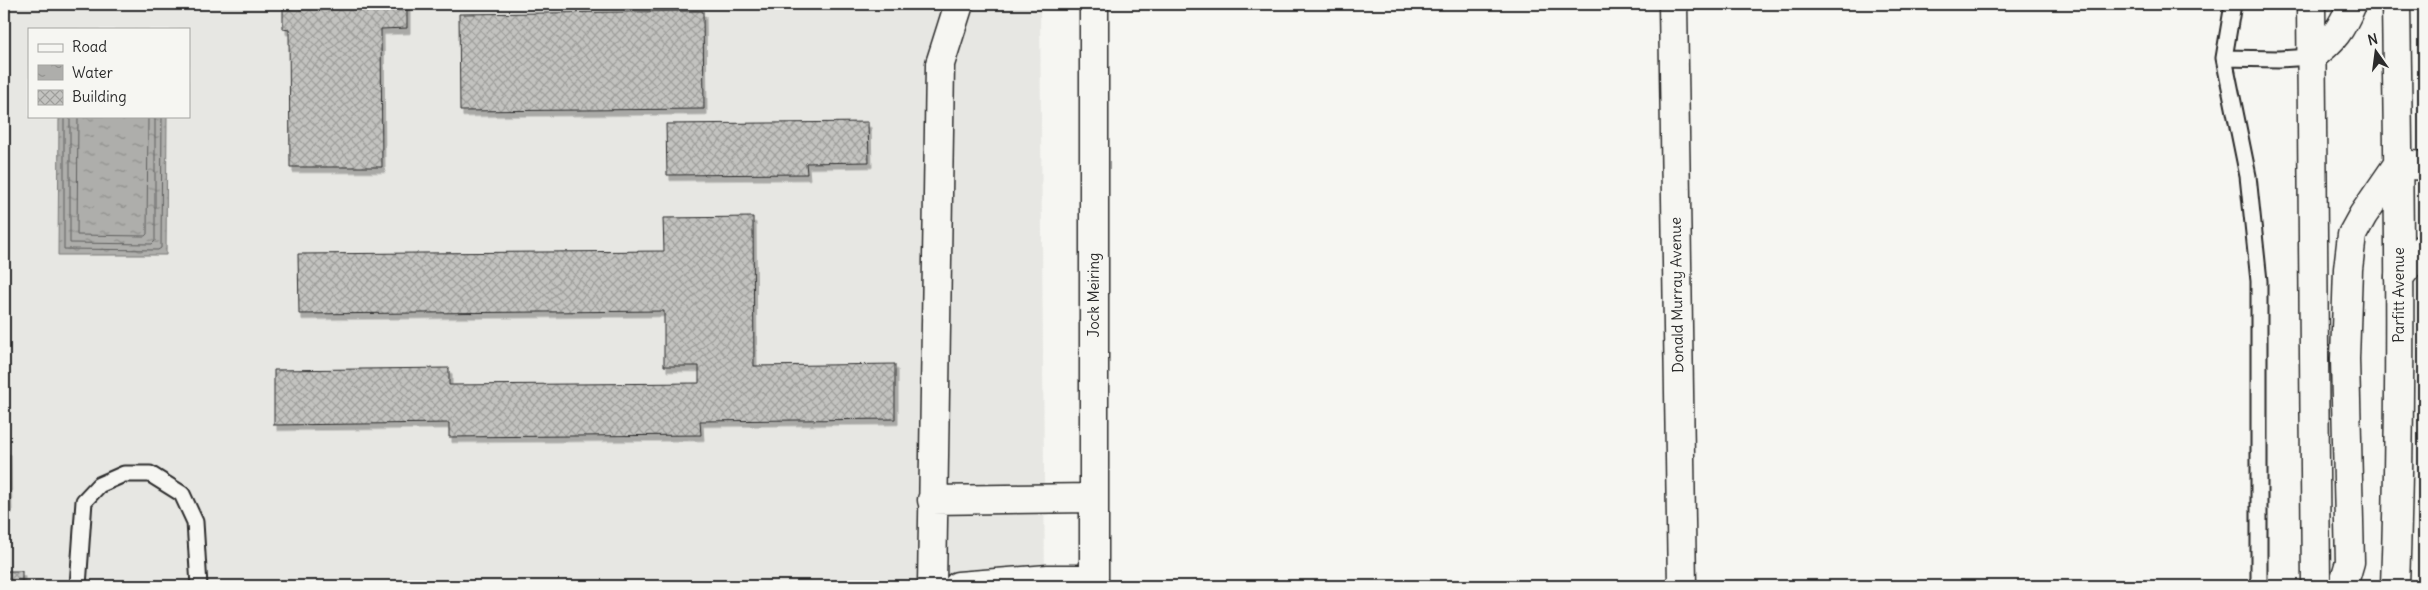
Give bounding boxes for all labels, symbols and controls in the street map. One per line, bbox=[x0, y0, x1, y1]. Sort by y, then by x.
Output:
legend bbox=[28, 28, 190, 118]
north arrow bbox=[2350, 28, 2400, 78]
text: N bbox=[2366, 29, 2380, 49]
text: Road bbox=[72, 37, 107, 56]
text: Water bbox=[72, 63, 113, 82]
text: Building bbox=[72, 87, 127, 106]
street label: Donald Murray Avenue bbox=[1666, 217, 1687, 373]
street label: Parfitt Avenue bbox=[2389, 247, 2408, 343]
street label: Jock Meiring bbox=[1084, 253, 1103, 337]

